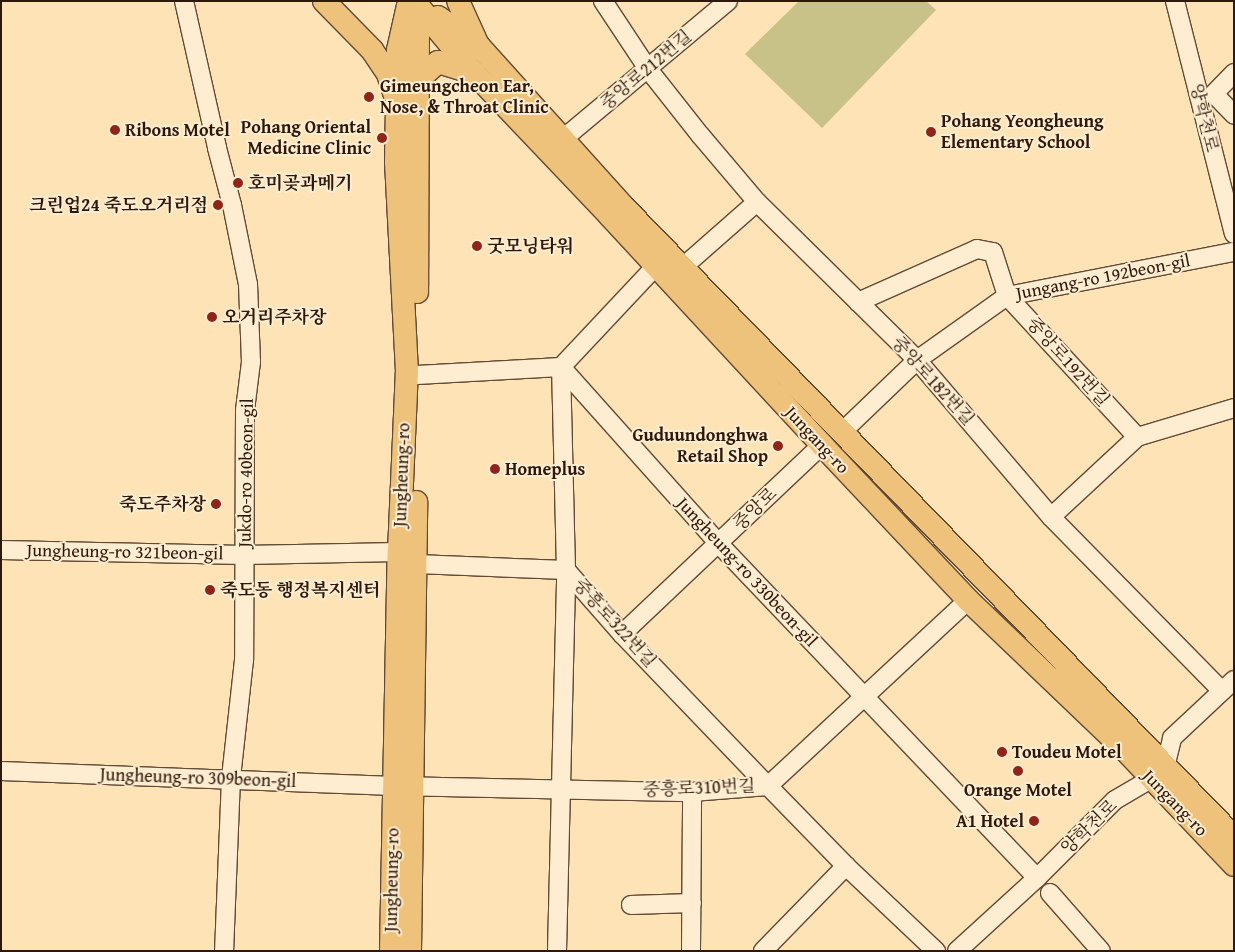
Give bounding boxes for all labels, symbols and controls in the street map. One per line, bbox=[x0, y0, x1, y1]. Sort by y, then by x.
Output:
street label: 중앙로212번길 bbox=[596, 25, 696, 115]
place label: Gimeungcheon Ear, Nose, & Throat Clinic bbox=[380, 76, 549, 118]
street label: 양학천로 bbox=[1185, 82, 1223, 154]
marker: Gimeungcheon Ear, Nose, & Throat Clinic bbox=[362, 90, 376, 104]
place label: Pohang Yeongheung Elementary School bbox=[941, 111, 1104, 154]
place label: Pohang Oriental Medicine Clinic bbox=[241, 117, 371, 160]
place label: Ribons Motel bbox=[125, 119, 230, 141]
marker: Ribons Motel bbox=[109, 124, 121, 136]
marker: Pohang Yeongheung Elementary School bbox=[925, 126, 937, 138]
marker: Pohang Oriental Medicine Clinic bbox=[375, 131, 389, 145]
place label: 호미곶과메기 bbox=[248, 172, 352, 194]
marker: 호미곶과메기 bbox=[232, 177, 244, 189]
place label: 크린업24 죽도오거리점 bbox=[29, 194, 208, 216]
marker: 크린업24 죽도오거리점 bbox=[212, 199, 224, 211]
place label: 굿모닝타워 bbox=[487, 235, 574, 257]
marker: 굿모닝타워 bbox=[471, 240, 483, 252]
street label: Jungang-ro 192beon-gil bbox=[1014, 250, 1192, 304]
place label: 오거리주차장 bbox=[222, 306, 326, 328]
marker: 오거리주차장 bbox=[206, 311, 218, 323]
street label: 중앙로192번길 bbox=[1022, 313, 1114, 411]
street label: 중앙로182번길 bbox=[887, 332, 979, 430]
street label: Jukdo-ro 40beon-gil bbox=[234, 398, 258, 548]
street label: Jungang-ro bbox=[780, 402, 854, 478]
street label: Jungheung-ro bbox=[389, 422, 415, 528]
place label: Guduundonghwa Retail Shop bbox=[633, 425, 768, 468]
marker: Guduundonghwa Retail Shop bbox=[772, 440, 784, 452]
place label: Homeplus bbox=[505, 458, 585, 480]
marker: Homeplus bbox=[489, 463, 501, 475]
street label: 중앙로 bbox=[729, 483, 781, 535]
place label: 죽도주차장 bbox=[119, 493, 206, 515]
street label: Jungheung-ro 330beon-gil bbox=[672, 493, 822, 651]
marker: 죽도주차장 bbox=[210, 498, 222, 510]
street label: Jungheung-ro 321beon-gil bbox=[27, 539, 223, 565]
street label: 중흥로322번길 bbox=[569, 574, 661, 672]
place label: 죽도동 행정복지센터 bbox=[220, 579, 380, 601]
marker: 죽도동 행정복지센터 bbox=[204, 584, 216, 596]
place label: Toudeu Motel bbox=[1012, 741, 1122, 763]
marker: Toudeu Motel bbox=[996, 746, 1008, 758]
street label: Jungheung-ro 309beon-gil bbox=[99, 764, 297, 792]
marker: Orange Motel bbox=[1012, 765, 1024, 777]
street label: Jungang-ro bbox=[1138, 765, 1212, 841]
street label: 중흥로310번길 bbox=[642, 775, 756, 801]
place label: Orange Motel bbox=[964, 779, 1072, 801]
street label: 양학천로 bbox=[1056, 795, 1122, 859]
place label: A1 Hotel bbox=[956, 810, 1024, 832]
marker: A1 Hotel bbox=[1028, 815, 1040, 827]
street label: Jungheung-ro bbox=[380, 828, 404, 932]

